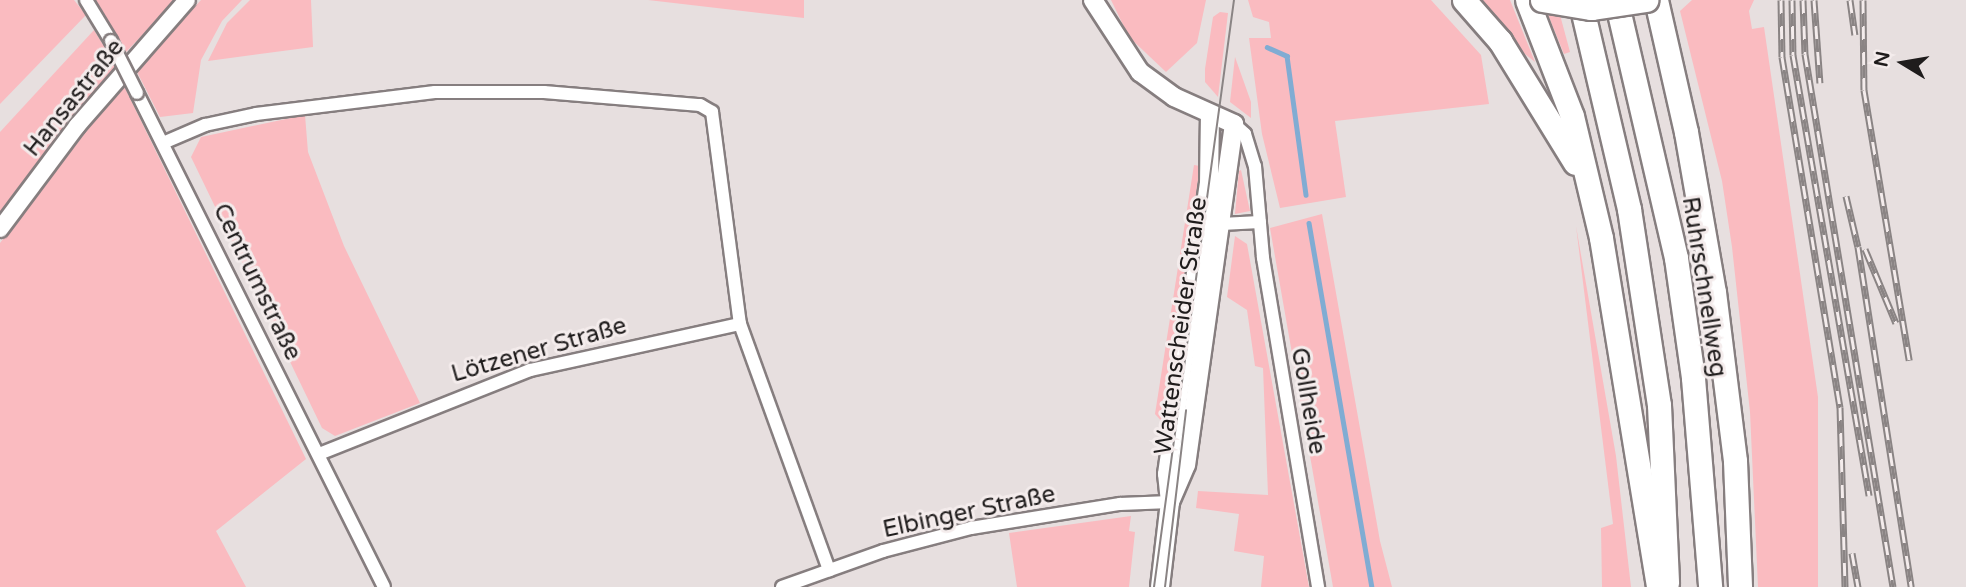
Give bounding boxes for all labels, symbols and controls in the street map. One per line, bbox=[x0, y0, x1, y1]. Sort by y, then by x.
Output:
north arrow bbox=[1868, 28, 1938, 98]
street label: Hansastraße bbox=[18, 33, 130, 163]
text: N bbox=[1870, 49, 1895, 69]
street label: Wattenscheider Straße bbox=[1149, 195, 1213, 457]
street label: Ruhrschnellweg bbox=[1676, 195, 1732, 379]
street label: Centrumstraße bbox=[207, 199, 307, 365]
street label: Lötzener Straße bbox=[448, 311, 630, 389]
street label: Gollheide bbox=[1284, 346, 1332, 456]
street label: Elbinger Straße bbox=[880, 480, 1058, 544]

